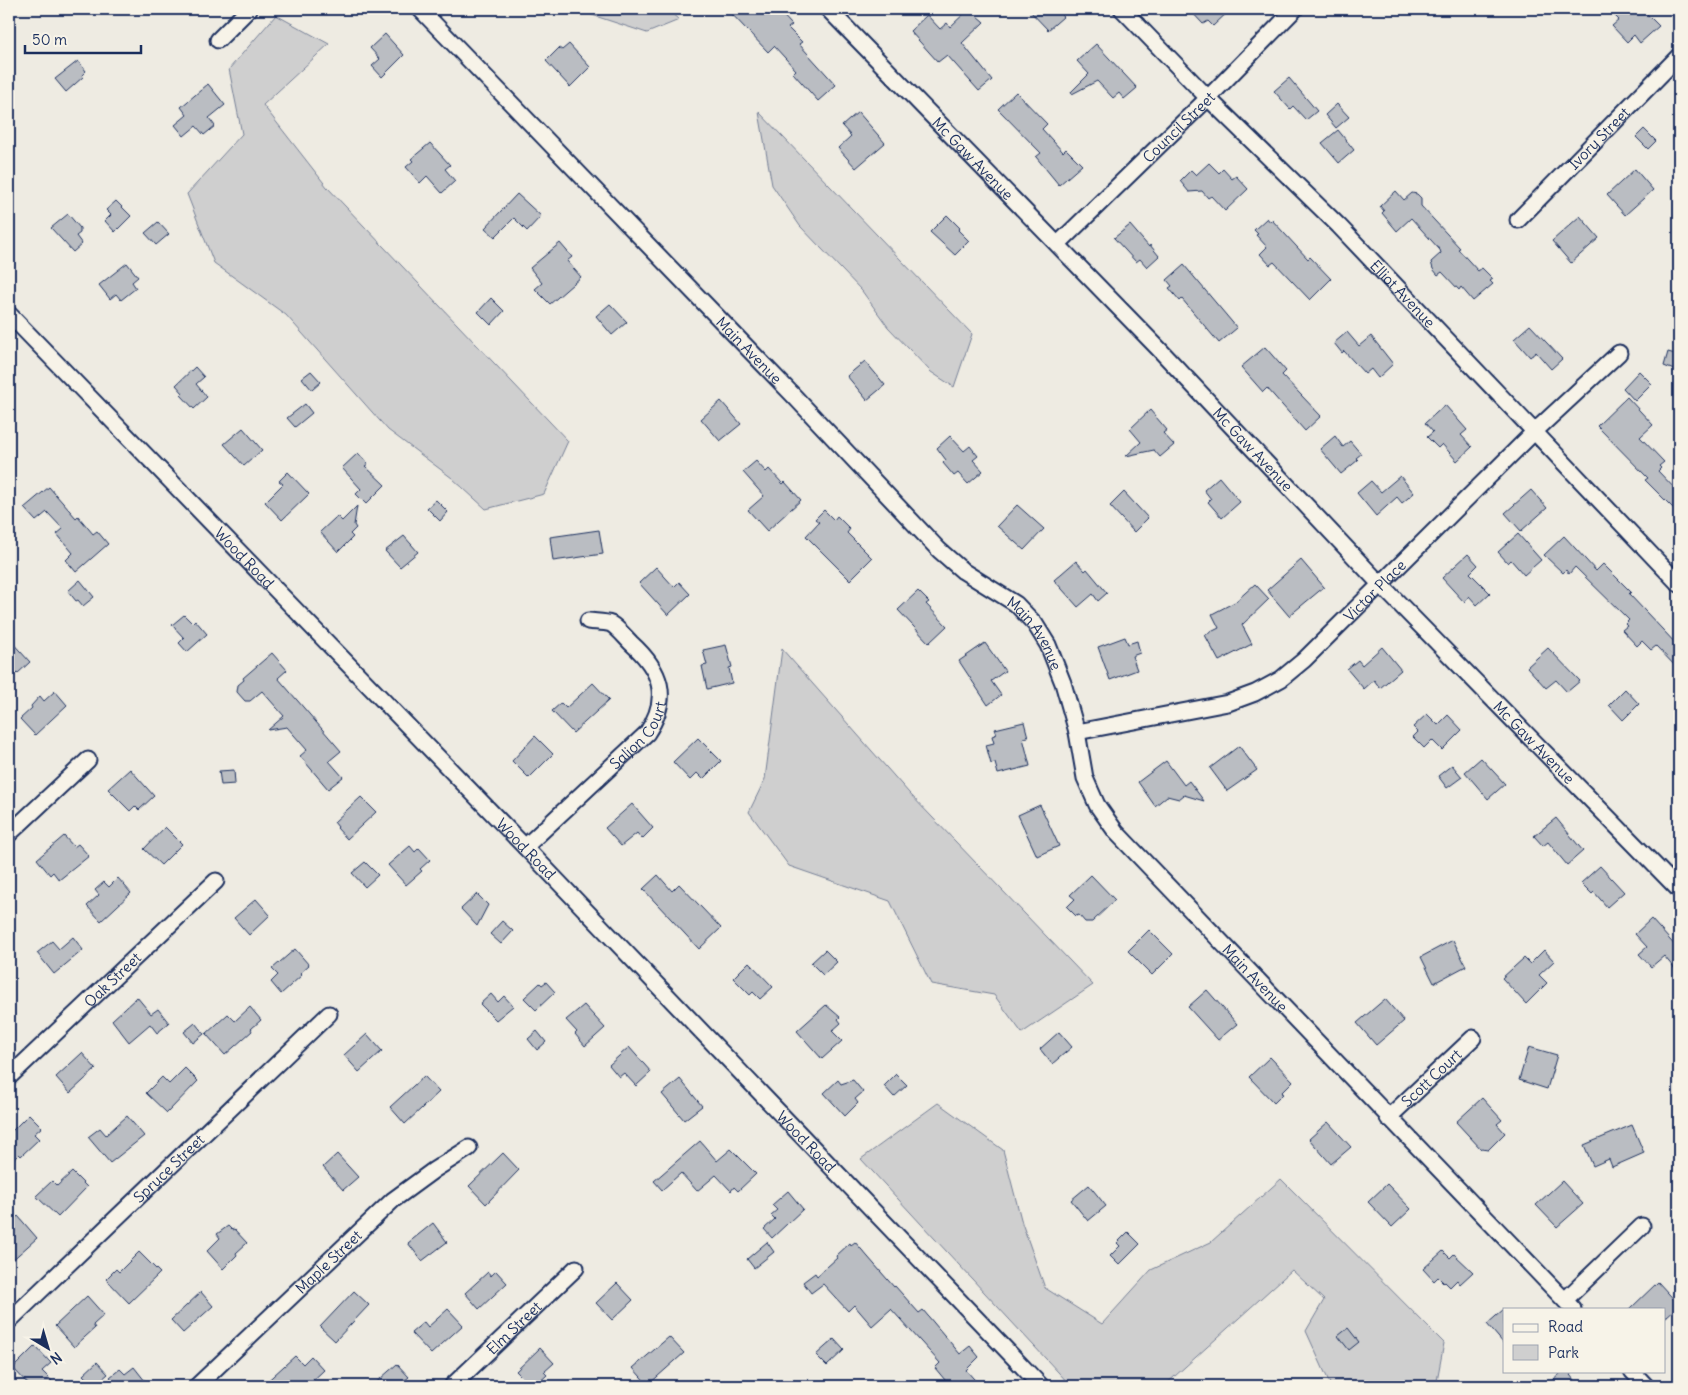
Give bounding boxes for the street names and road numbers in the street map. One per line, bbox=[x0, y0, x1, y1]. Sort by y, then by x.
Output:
street label: Council Street bbox=[1138, 87, 1219, 166]
street label: Ivory Street bbox=[1564, 103, 1633, 173]
street label: Mc Gaw Avenue bbox=[928, 113, 1018, 204]
street label: Elliot Avenue bbox=[1367, 256, 1440, 331]
street label: Main Avenue bbox=[712, 312, 786, 388]
street label: Mc Gaw Avenue bbox=[1209, 403, 1297, 495]
street label: Wood Road bbox=[211, 523, 279, 592]
street label: Victor Place bbox=[1339, 555, 1409, 625]
street label: Main Avenue bbox=[1004, 592, 1066, 673]
street label: Mc Gaw Avenue bbox=[1490, 697, 1579, 787]
street label: Saljon Court bbox=[605, 700, 669, 773]
street label: Wood Road bbox=[493, 814, 560, 883]
street label: Main Avenue bbox=[1219, 940, 1292, 1015]
street label: Oak Street bbox=[80, 948, 145, 1011]
street label: Scott Court bbox=[1397, 1045, 1465, 1111]
street label: Wood Road bbox=[773, 1107, 840, 1176]
street label: Spruce Street bbox=[129, 1130, 208, 1206]
street label: Maple Street bbox=[291, 1225, 365, 1297]
street label: Elm Street bbox=[482, 1297, 545, 1358]

